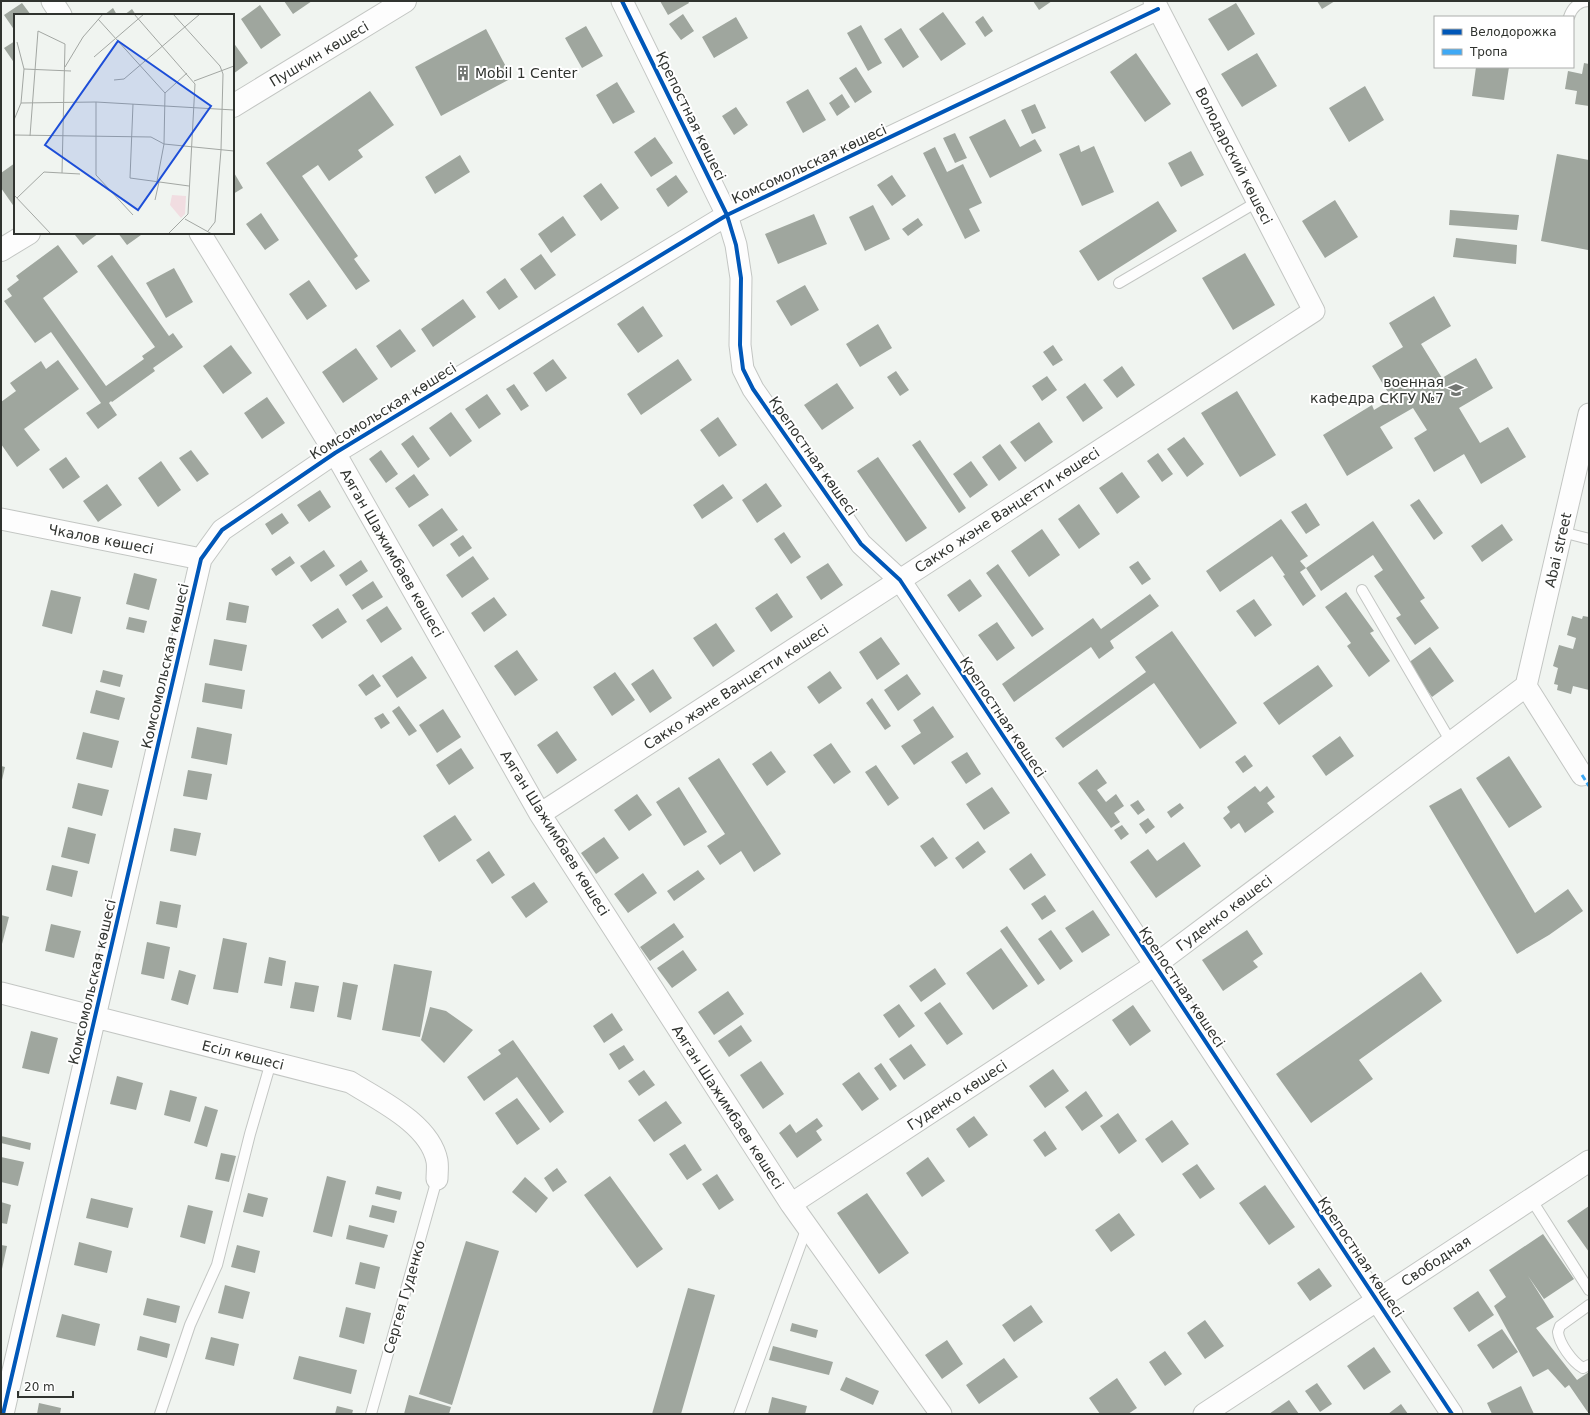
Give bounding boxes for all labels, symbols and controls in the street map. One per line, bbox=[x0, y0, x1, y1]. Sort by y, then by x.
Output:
inset map bbox=[14, 14, 234, 234]
legend bbox=[1434, 16, 1574, 68]
street label: Пушкин көшесі bbox=[267, 18, 371, 90]
text: Велодорожка bbox=[1470, 25, 1557, 39]
text: Тропа bbox=[1469, 45, 1508, 59]
street label: Крепостная көшесі bbox=[653, 49, 729, 183]
building icon: Mobil 1 Center bbox=[454, 64, 472, 82]
place label: Mobil 1 Center bbox=[475, 65, 577, 81]
street label: Володарский көшесі bbox=[1192, 85, 1276, 227]
street label: Комсомольская көшесі bbox=[729, 121, 889, 207]
street label: Комсомольская көшесі bbox=[307, 359, 459, 463]
place label: военная кафедра СКГУ №7 bbox=[1310, 374, 1444, 406]
school or university icon: военная кафедра СКГУ №7 bbox=[1447, 381, 1465, 399]
street label: Крепостная көшесі bbox=[766, 393, 860, 519]
street label: Сакко және Ванцетти көшесі bbox=[912, 444, 1102, 576]
street label: Аяган Шажимбаев көшесі bbox=[337, 466, 447, 640]
street label: Abai street bbox=[1542, 511, 1574, 589]
street label: Чкалов көшесі bbox=[47, 521, 155, 557]
street label: Комсомольская көшесі bbox=[138, 582, 192, 750]
street label: Сакко және Ванцетти көшесі bbox=[641, 621, 831, 753]
street label: Крепостная көшесі bbox=[957, 654, 1049, 780]
street label: Аяган Шажимбаев көшесі bbox=[497, 747, 613, 919]
street label: Гуденко көшесі bbox=[1173, 872, 1275, 954]
street label: Комсомольская көшесі bbox=[65, 898, 119, 1066]
street label: Крепостная көшесі bbox=[1136, 924, 1228, 1050]
street label: Аяган Шажимбаев көшесі bbox=[669, 1022, 787, 1192]
street label: Есіл көшесі bbox=[200, 1037, 286, 1073]
street label: Гуденко көшесі bbox=[904, 1057, 1010, 1133]
street label: Крепостная көшесі bbox=[1315, 1194, 1407, 1320]
street label: Свободная bbox=[1398, 1233, 1474, 1289]
street label: Сергея Гуденко bbox=[380, 1238, 428, 1356]
scale bar bbox=[18, 1373, 73, 1399]
text: 20 m bbox=[24, 1380, 55, 1394]

